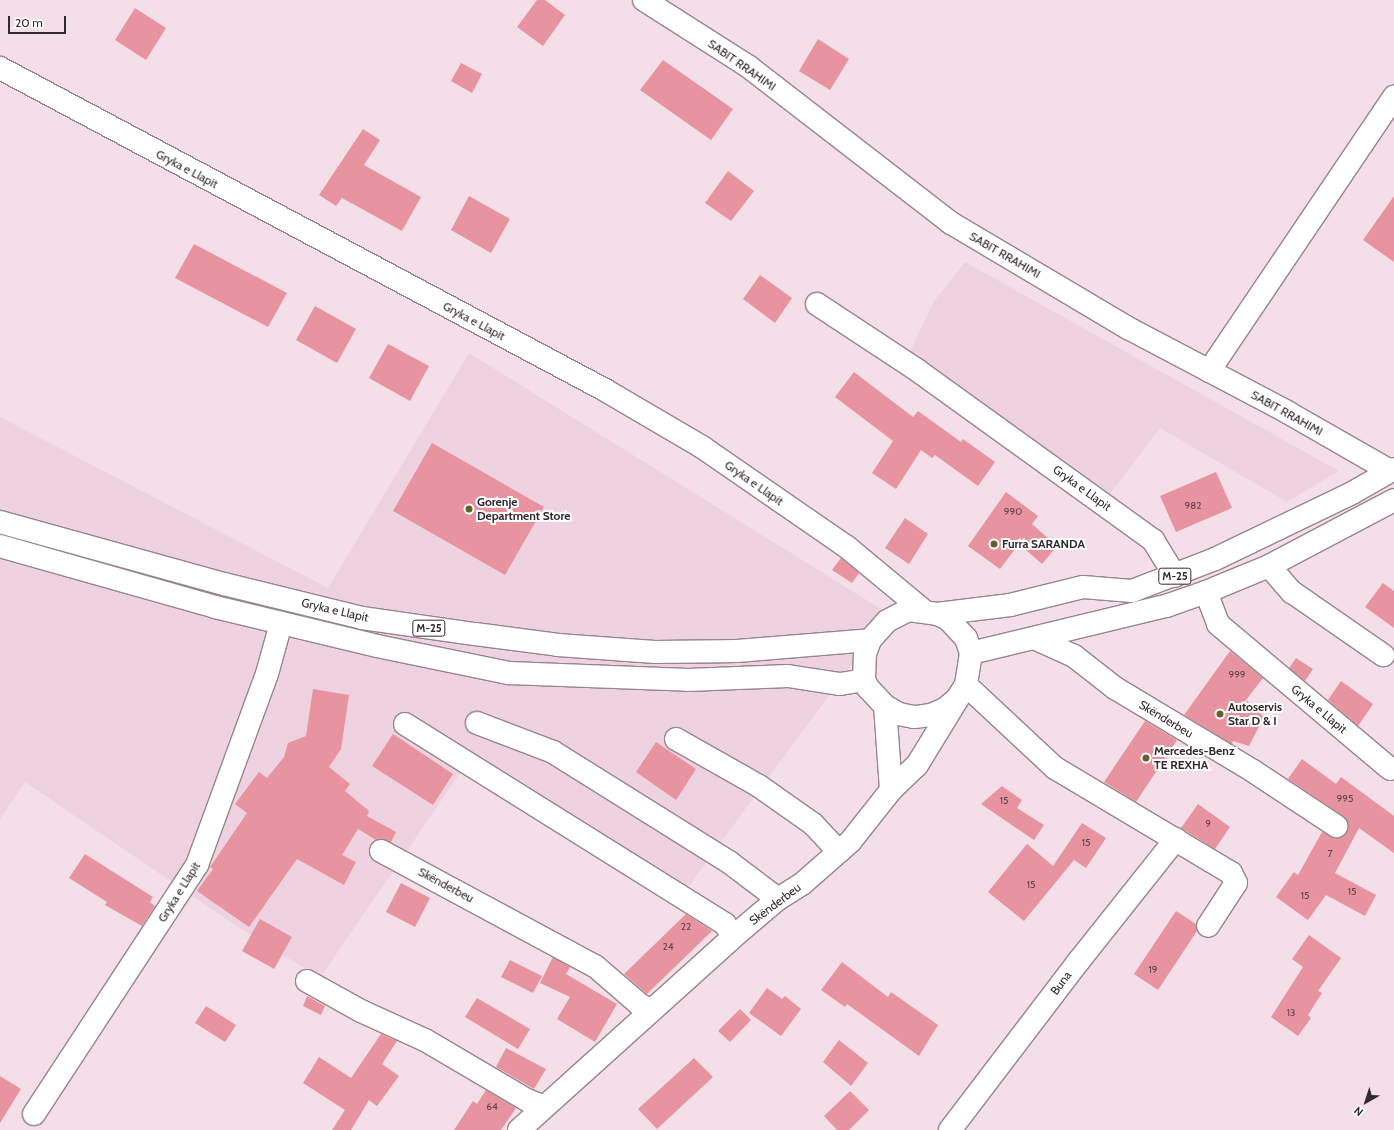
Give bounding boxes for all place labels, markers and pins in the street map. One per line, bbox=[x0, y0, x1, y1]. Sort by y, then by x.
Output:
place label: Gorenje Department Store bbox=[477, 495, 570, 523]
marker: Gorenje Department Store bbox=[464, 504, 474, 514]
place label: Furra SARANDA bbox=[1002, 537, 1085, 551]
marker: Furra SARANDA bbox=[989, 539, 999, 549]
place label: Autoservis Star D & I bbox=[1228, 700, 1282, 728]
marker: Autoservis Star D & I bbox=[1215, 709, 1225, 719]
place label: Mercedes-Benz TE REXHA bbox=[1154, 744, 1235, 772]
marker: Mercedes-Benz TE REXHA bbox=[1141, 753, 1151, 763]

